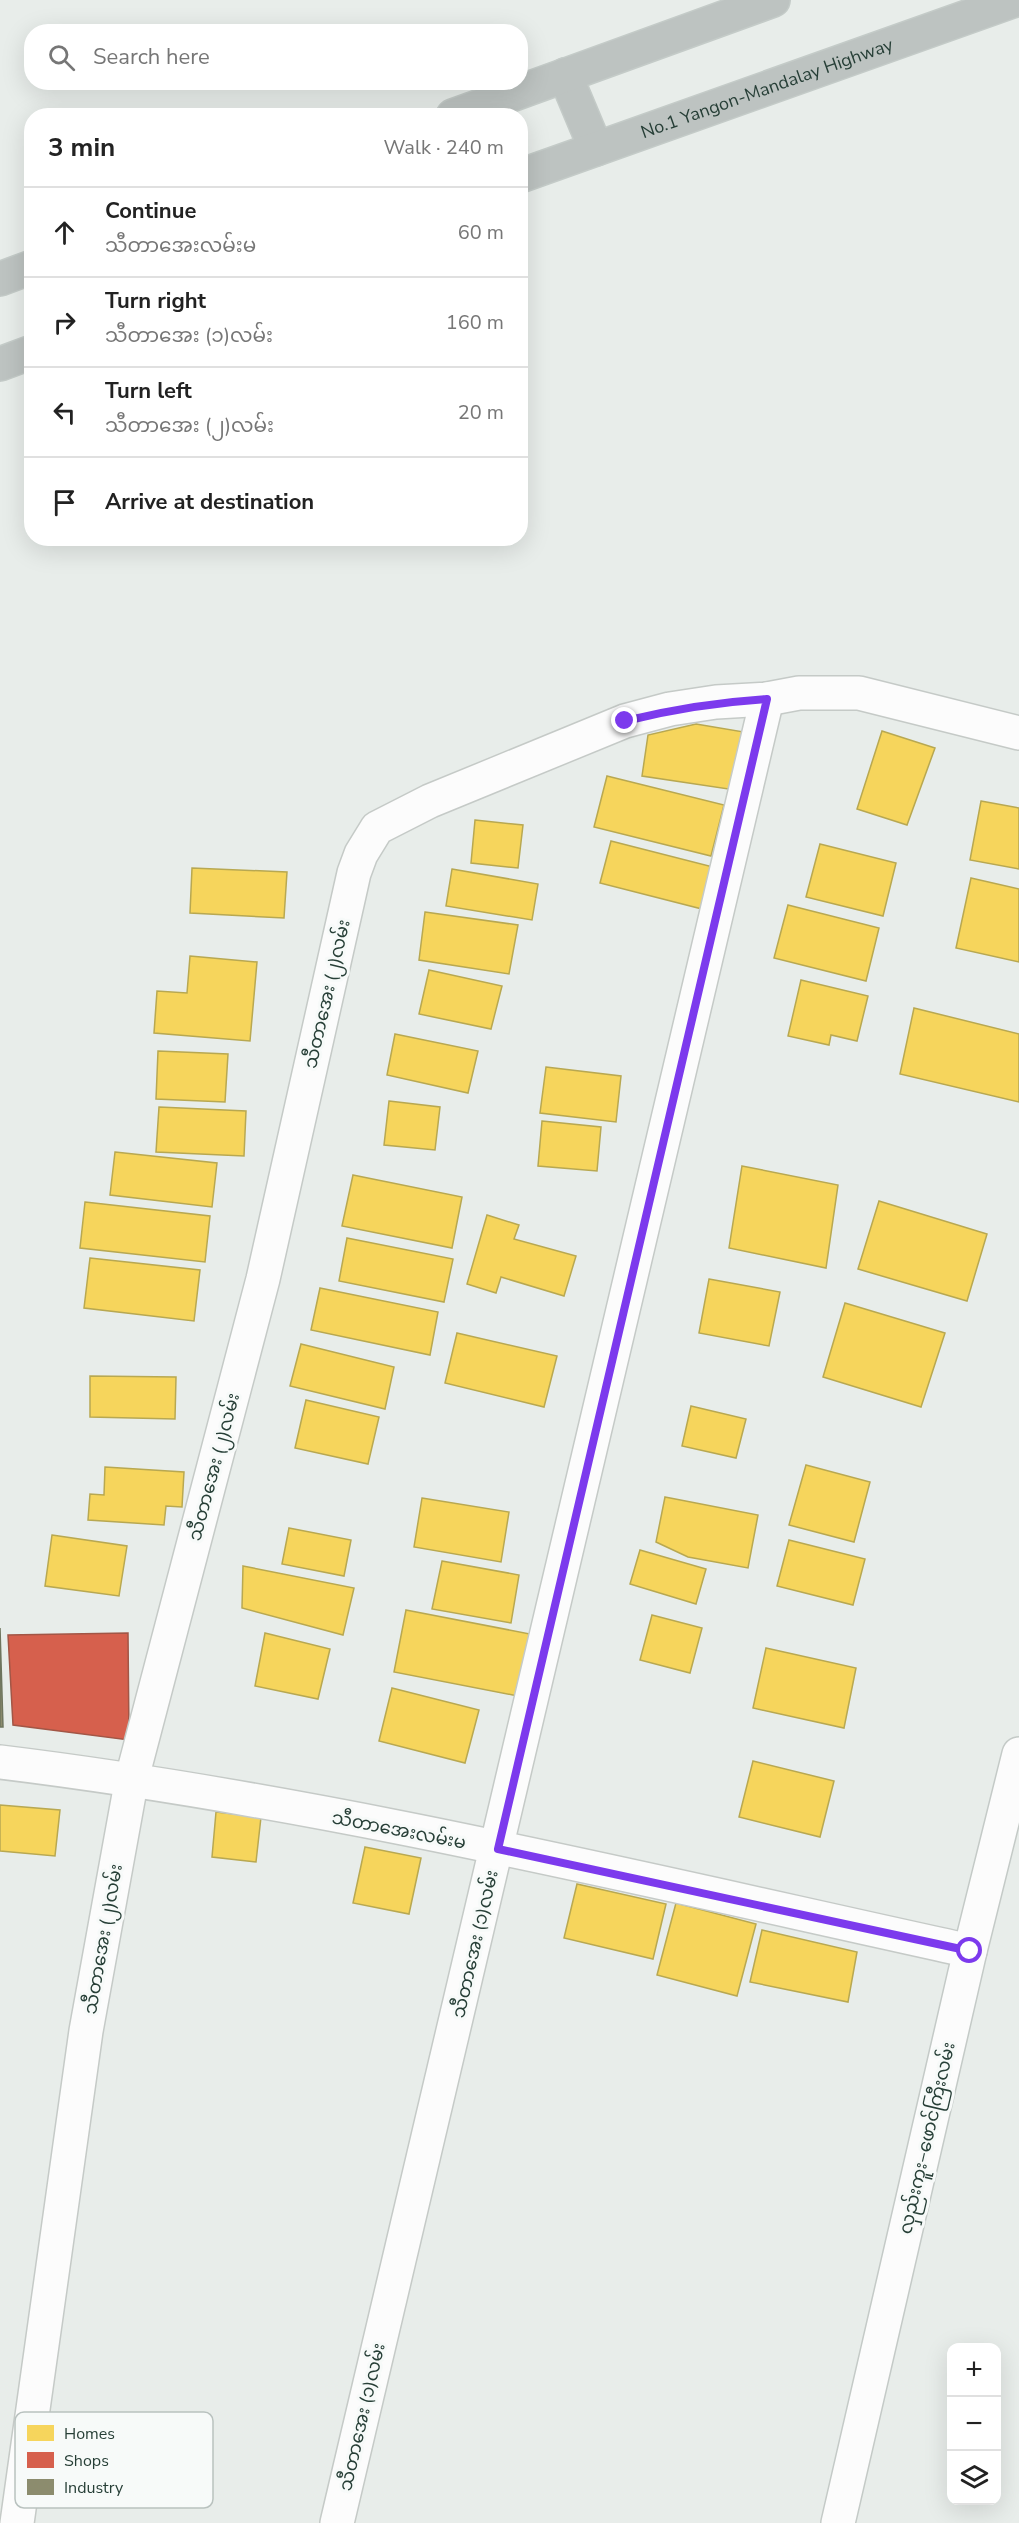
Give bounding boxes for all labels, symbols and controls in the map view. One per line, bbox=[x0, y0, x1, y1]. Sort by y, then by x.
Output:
search box bbox=[24, 24, 528, 90]
street label: No.1 Yangon-Mandalay Highway bbox=[637, 32, 897, 144]
icon: search bbox=[45, 41, 78, 74]
text: Search here bbox=[93, 42, 210, 72]
text: 3 min bbox=[48, 130, 115, 165]
text: Walk · 240 m bbox=[384, 134, 504, 161]
text: Continue bbox=[105, 196, 196, 226]
icon: ahead bbox=[48, 216, 81, 249]
text: 60 m bbox=[458, 219, 504, 246]
text: သီတာအေးလမ်းမ bbox=[105, 232, 256, 259]
text: Turn right bbox=[105, 286, 206, 316]
icon: right bbox=[48, 306, 81, 339]
text: 160 m bbox=[446, 309, 504, 336]
text: သီတာအေး (၁)လမ်း bbox=[105, 322, 273, 349]
text: Turn left bbox=[105, 376, 192, 406]
icon: left bbox=[48, 396, 81, 429]
text: 20 m bbox=[458, 399, 504, 426]
text: သီတာအေး (၂)လမ်း bbox=[105, 412, 274, 439]
icon: arrive bbox=[48, 486, 81, 519]
text: Arrive at destination bbox=[105, 487, 314, 517]
route end bbox=[611, 707, 637, 733]
street label: သီတာအေး (၂)လမ်း bbox=[296, 917, 359, 1071]
street label: သီတာအေး (၂)လမ်း bbox=[181, 1390, 248, 1544]
street label: သီတာအေးလမ်းမ bbox=[330, 1803, 468, 1855]
street label: သီတာအေး (၂)လမ်း bbox=[76, 1862, 131, 2017]
street label: သီတာအေး (၁)လမ်း bbox=[444, 1867, 504, 2020]
route start bbox=[956, 1937, 982, 1963]
street label: လှည်းကူး−ဖောင်ကြီးလမ်း bbox=[891, 2039, 964, 2237]
street label: သီတာအေး (၁)လမ်း bbox=[331, 2340, 391, 2493]
map controls bbox=[947, 2343, 1001, 2505]
button: + bbox=[947, 2343, 1001, 2397]
button: − bbox=[947, 2397, 1001, 2451]
legend bbox=[15, 2412, 213, 2508]
text: Homes bbox=[64, 2423, 115, 2445]
text: Shops bbox=[64, 2450, 109, 2472]
button: layers bbox=[947, 2451, 1001, 2505]
text: Industry bbox=[64, 2477, 124, 2499]

